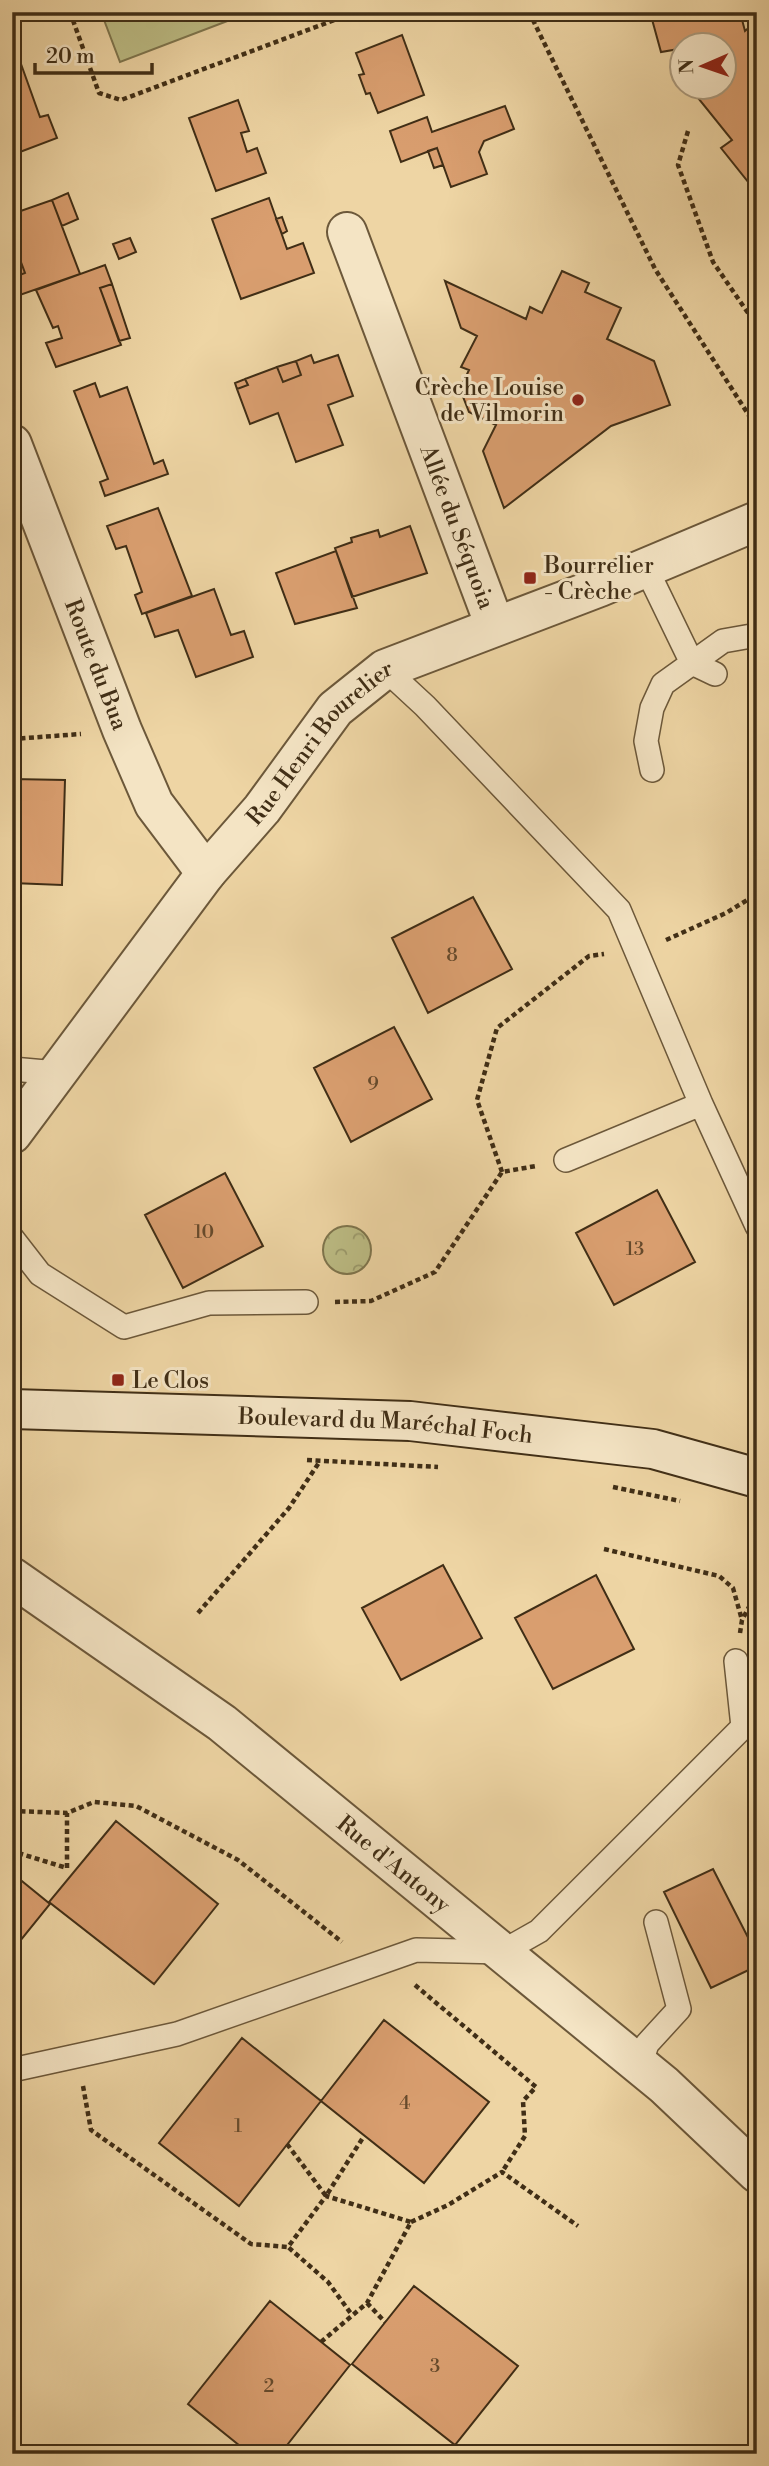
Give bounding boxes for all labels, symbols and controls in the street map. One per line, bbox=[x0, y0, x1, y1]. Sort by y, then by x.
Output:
scale bar bbox=[35, 32, 152, 76]
north arrow bbox=[668, 32, 738, 102]
text: 20 m bbox=[46, 44, 95, 70]
text: N bbox=[675, 59, 699, 74]
place label: Crèche Louise de Vilmorin bbox=[415, 374, 564, 428]
marker: Crèche Louise de Vilmorin bbox=[570, 392, 586, 408]
street label: Allée du Séquoia bbox=[413, 441, 500, 613]
place label: Bourrelier - Crèche bbox=[543, 552, 654, 606]
marker: Bourrelier - Crèche bbox=[522, 570, 538, 586]
street label: Route du Bua bbox=[58, 595, 134, 734]
street label: Rue Henri Bourelier bbox=[241, 654, 397, 832]
house number: 8 bbox=[446, 943, 458, 967]
house number: 9 bbox=[367, 1072, 379, 1096]
house number: 10 bbox=[194, 1220, 214, 1244]
house number: 13 bbox=[626, 1237, 644, 1261]
place label: Le Clos bbox=[132, 1367, 209, 1395]
marker: Le Clos bbox=[110, 1372, 126, 1388]
street label: Boulevard du Maréchal Foch bbox=[237, 1403, 535, 1450]
street label: Rue d'Antony bbox=[331, 1810, 456, 1920]
house number: 4 bbox=[399, 2091, 411, 2115]
house number: 1 bbox=[234, 2114, 242, 2138]
house number: 3 bbox=[430, 2354, 440, 2378]
house number: 2 bbox=[264, 2374, 274, 2398]

